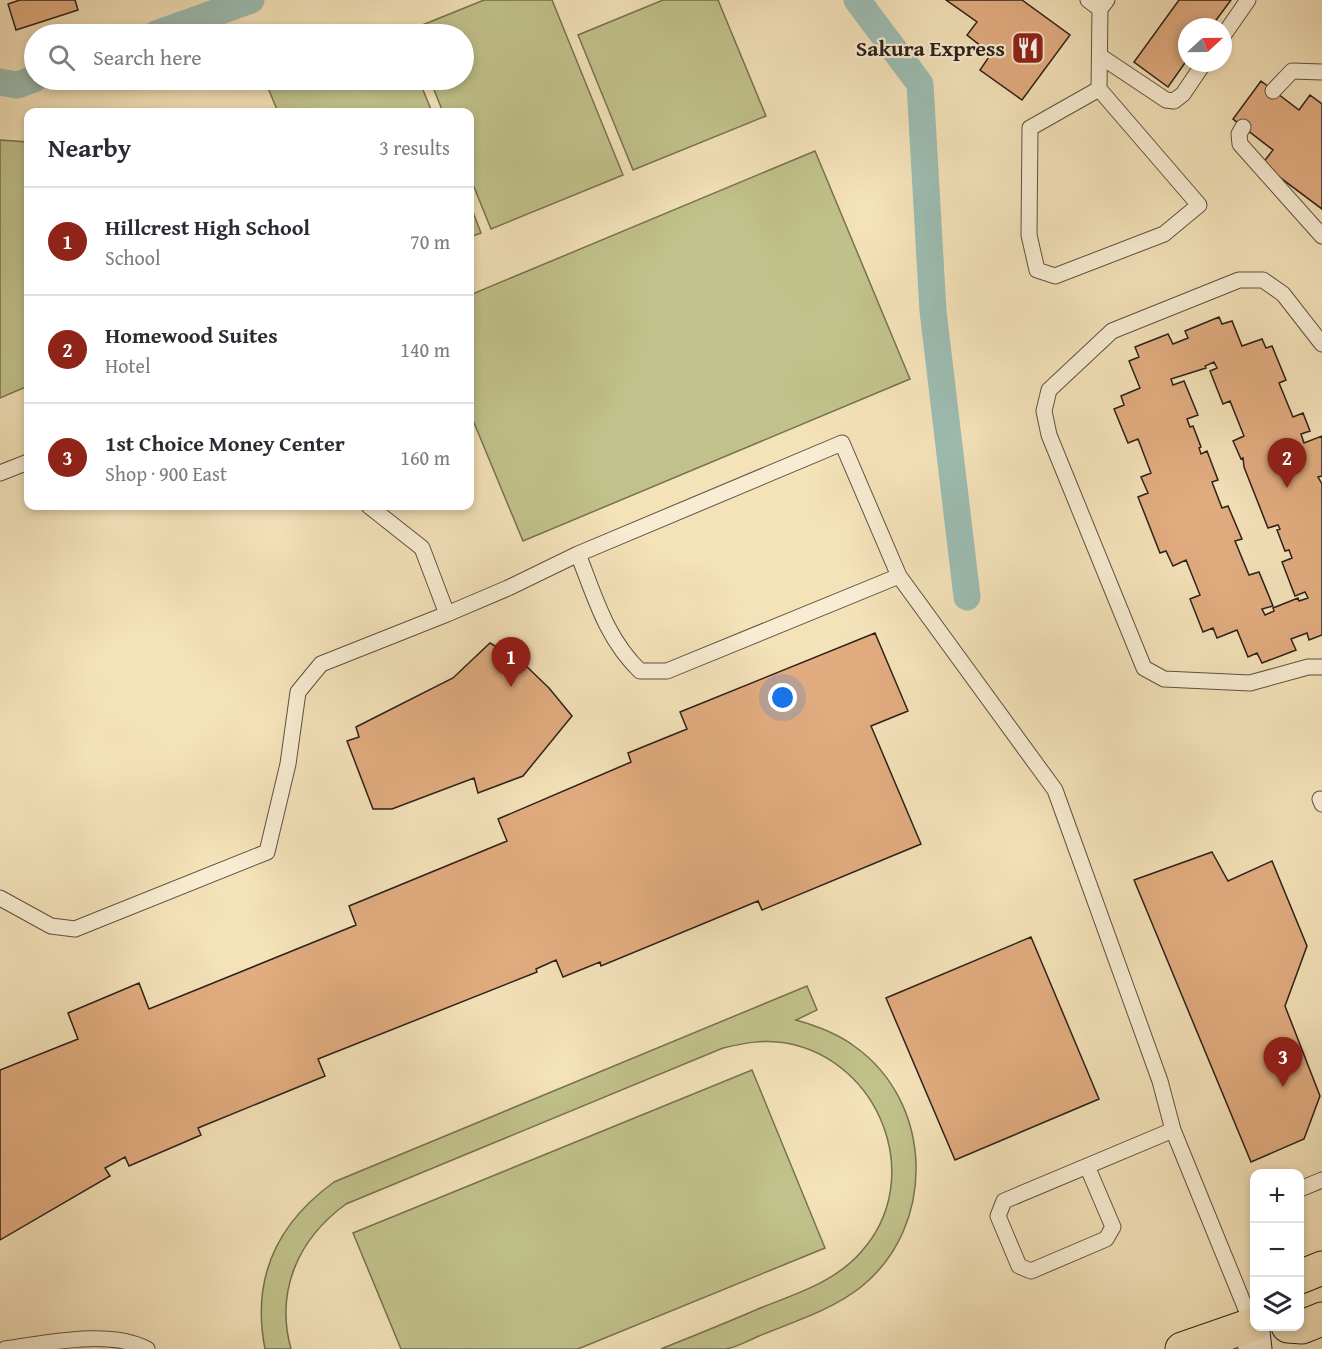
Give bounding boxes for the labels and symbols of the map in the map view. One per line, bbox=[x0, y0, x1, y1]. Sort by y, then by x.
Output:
north arrow bbox=[1178, 18, 1232, 72]
restaurant icon: Sakura Express bbox=[1010, 30, 1046, 66]
place label: Sakura Express bbox=[856, 32, 1005, 64]
pin: 2 bbox=[1268, 438, 1306, 488]
pin: 1 bbox=[492, 638, 530, 687]
your location bbox=[768, 683, 797, 712]
pin: 3 bbox=[1264, 1038, 1302, 1087]

